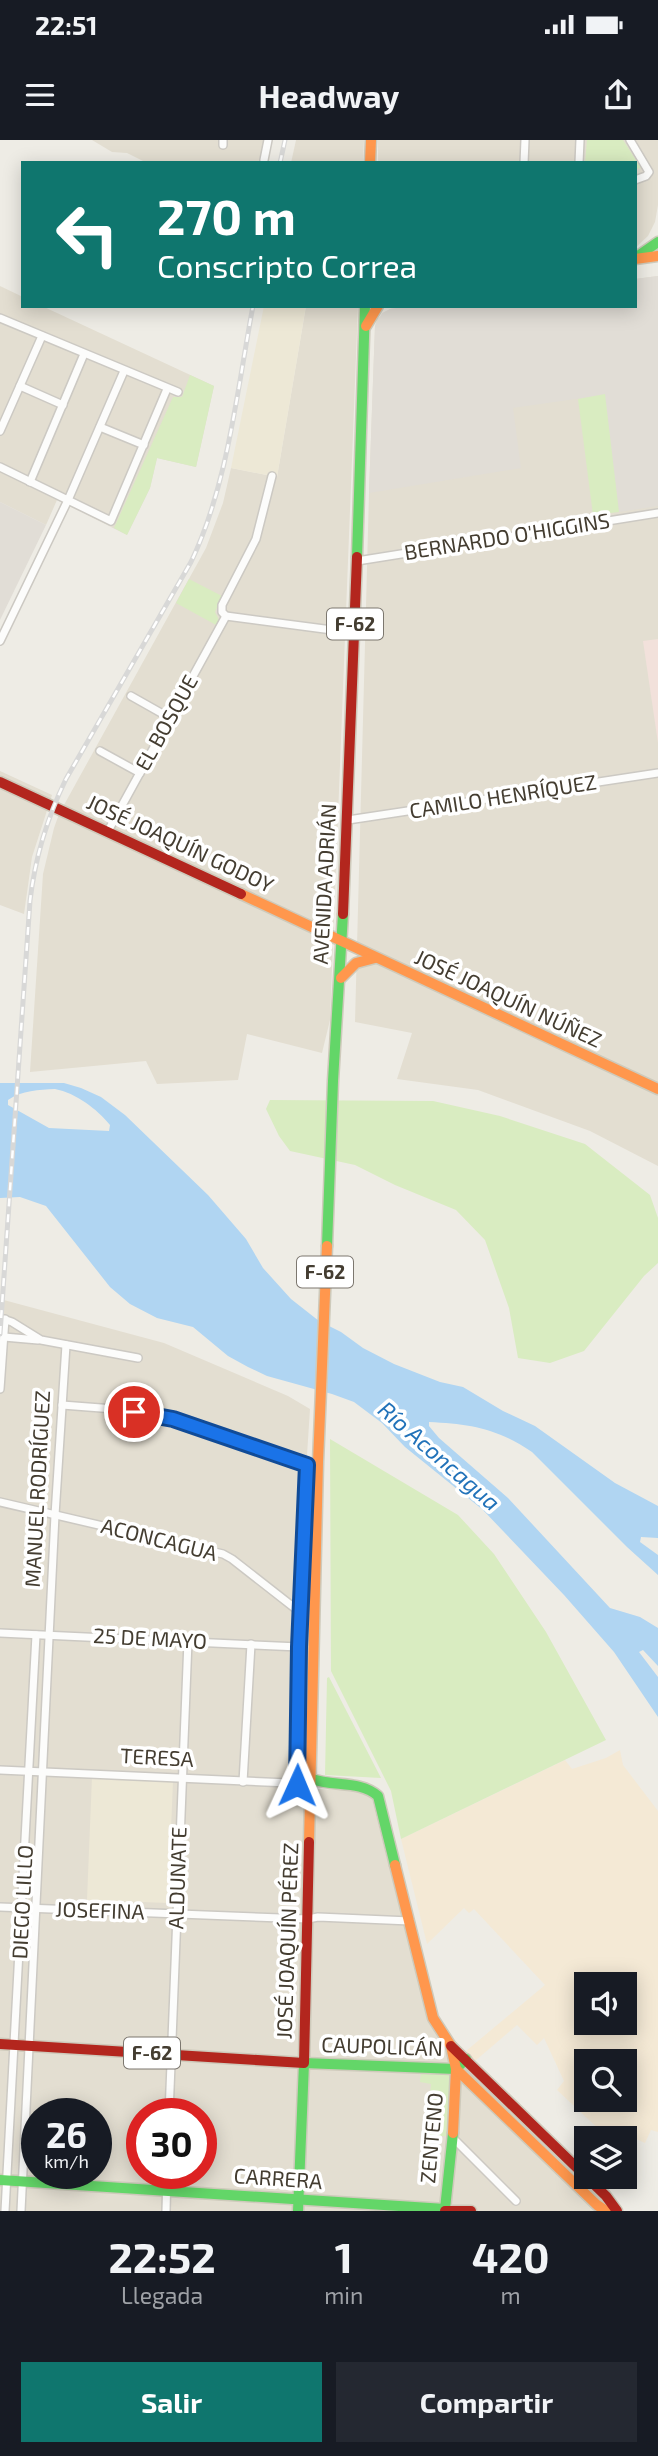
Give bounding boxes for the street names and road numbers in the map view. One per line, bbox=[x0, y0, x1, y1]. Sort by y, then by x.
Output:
street label: BERNARDO O'HIGGINS bbox=[402, 507, 611, 564]
road number: F-62 bbox=[327, 608, 383, 639]
street label: EL BOSQUE bbox=[129, 670, 203, 775]
street label: CAMILO HENRÍQUEZ bbox=[408, 768, 598, 824]
street label: JOSÉ JOAQUÍN GODOY bbox=[83, 788, 278, 898]
street label: AVENIDA ADRIÁN bbox=[307, 803, 340, 965]
street label: JOSÉ JOAQUÍN NÚÑEZ bbox=[411, 943, 606, 1053]
road number: F-62 bbox=[297, 1256, 353, 1288]
street label: MANUEL RODRÍGUEZ bbox=[19, 1390, 54, 1588]
street label: ACONCAGUA bbox=[99, 1512, 220, 1565]
street label: 25 DE MAYO bbox=[92, 1622, 208, 1653]
street label: TERESA bbox=[120, 1742, 194, 1771]
street label: ALDUNATE bbox=[162, 1826, 191, 1930]
street label: JOSÉ JOAQUÍN PÉREZ bbox=[271, 1842, 303, 2040]
street label: DIEGO LILLO bbox=[6, 1844, 37, 1960]
street label: JOSEFINA bbox=[55, 1895, 145, 1924]
street label: CAUPOLICÁN bbox=[321, 2031, 443, 2060]
road number: F-62 bbox=[124, 2038, 180, 2068]
street label: ZENTENO bbox=[414, 2091, 447, 2184]
street label: CARRERA bbox=[233, 2162, 323, 2193]

